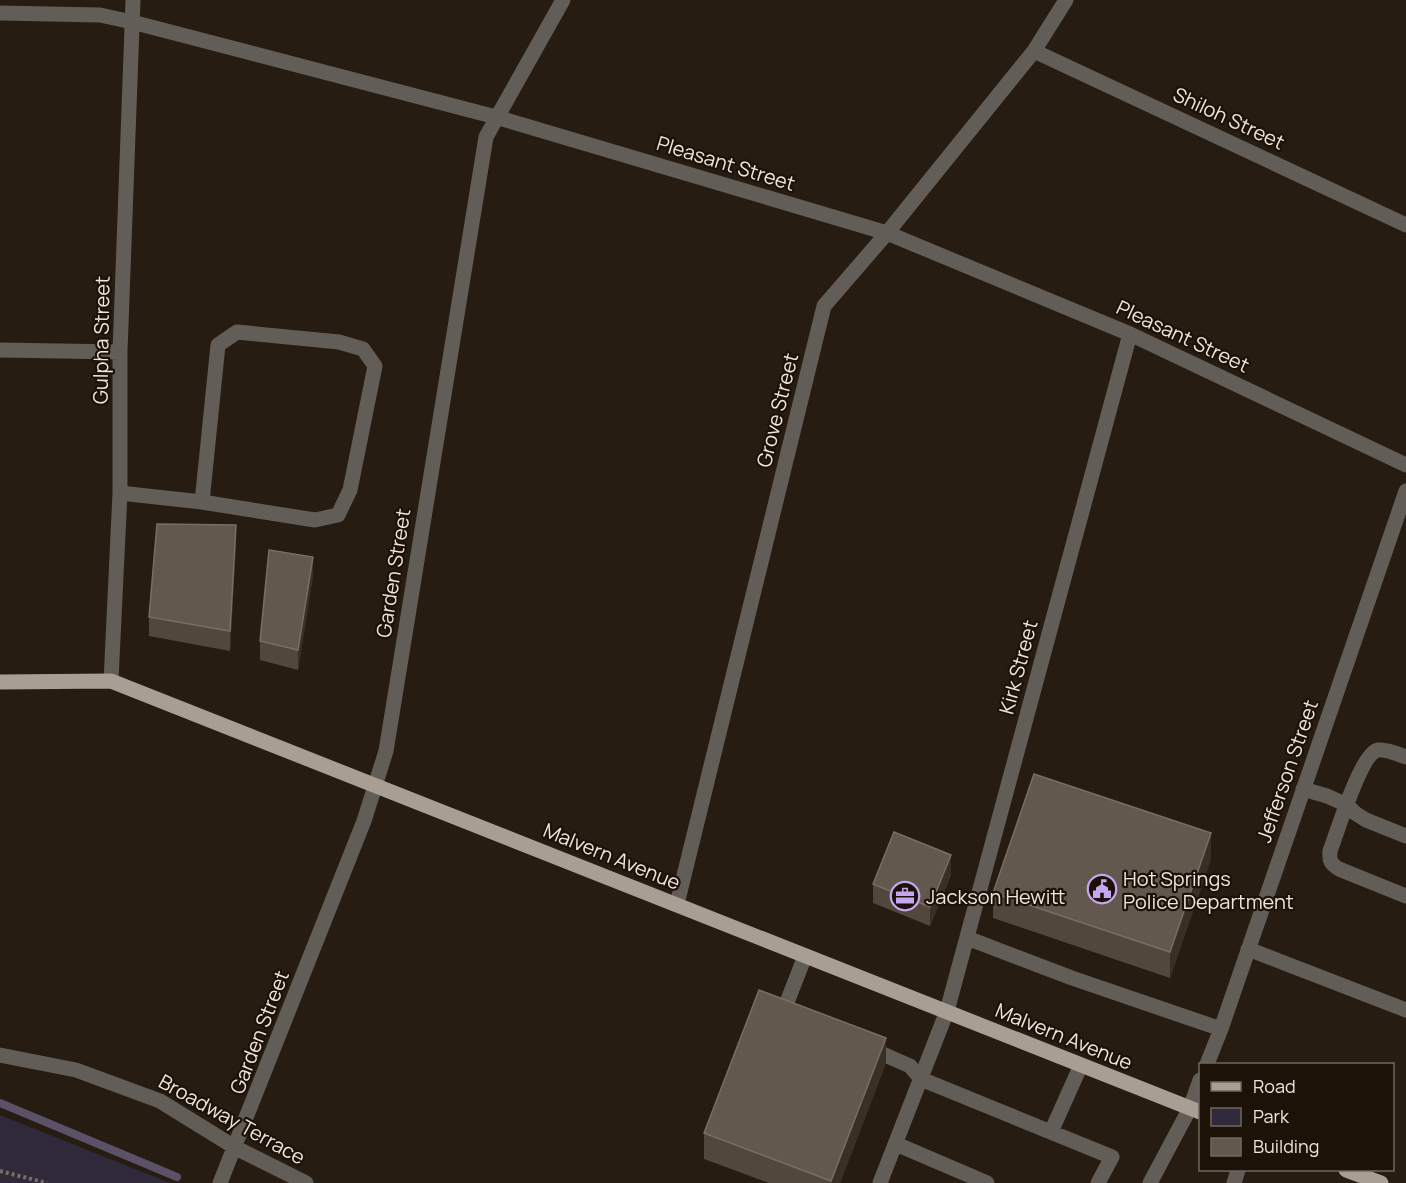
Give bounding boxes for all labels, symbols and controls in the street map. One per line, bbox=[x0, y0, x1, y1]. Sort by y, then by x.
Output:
street label: Shiloh Street bbox=[1169, 80, 1289, 156]
street label: Pleasant Street bbox=[653, 129, 799, 197]
street label: Gulpha Street bbox=[86, 276, 116, 404]
street label: Pleasant Street bbox=[1112, 293, 1254, 379]
street label: Grove Street bbox=[750, 350, 804, 470]
street label: Garden Street bbox=[369, 507, 417, 639]
street label: Kirk Street bbox=[992, 617, 1044, 717]
street label: Jefferson Street bbox=[1250, 696, 1324, 846]
street label: Malvern Avenue bbox=[539, 816, 685, 896]
place label: Hot Springs Police Department bbox=[1123, 865, 1294, 915]
public building icon: Hot Springs Police Department bbox=[1086, 873, 1118, 905]
office icon: Jackson Hewitt bbox=[889, 880, 921, 912]
place label: Jackson Hewitt bbox=[926, 883, 1065, 910]
street label: Garden Street bbox=[223, 966, 295, 1098]
street label: Malvern Avenue bbox=[991, 996, 1137, 1076]
legend bbox=[1199, 1063, 1394, 1171]
street label: Broadway Terrace bbox=[154, 1068, 310, 1170]
text: Road bbox=[1253, 1074, 1296, 1098]
text: Park bbox=[1253, 1104, 1290, 1128]
text: Building bbox=[1253, 1134, 1319, 1158]

